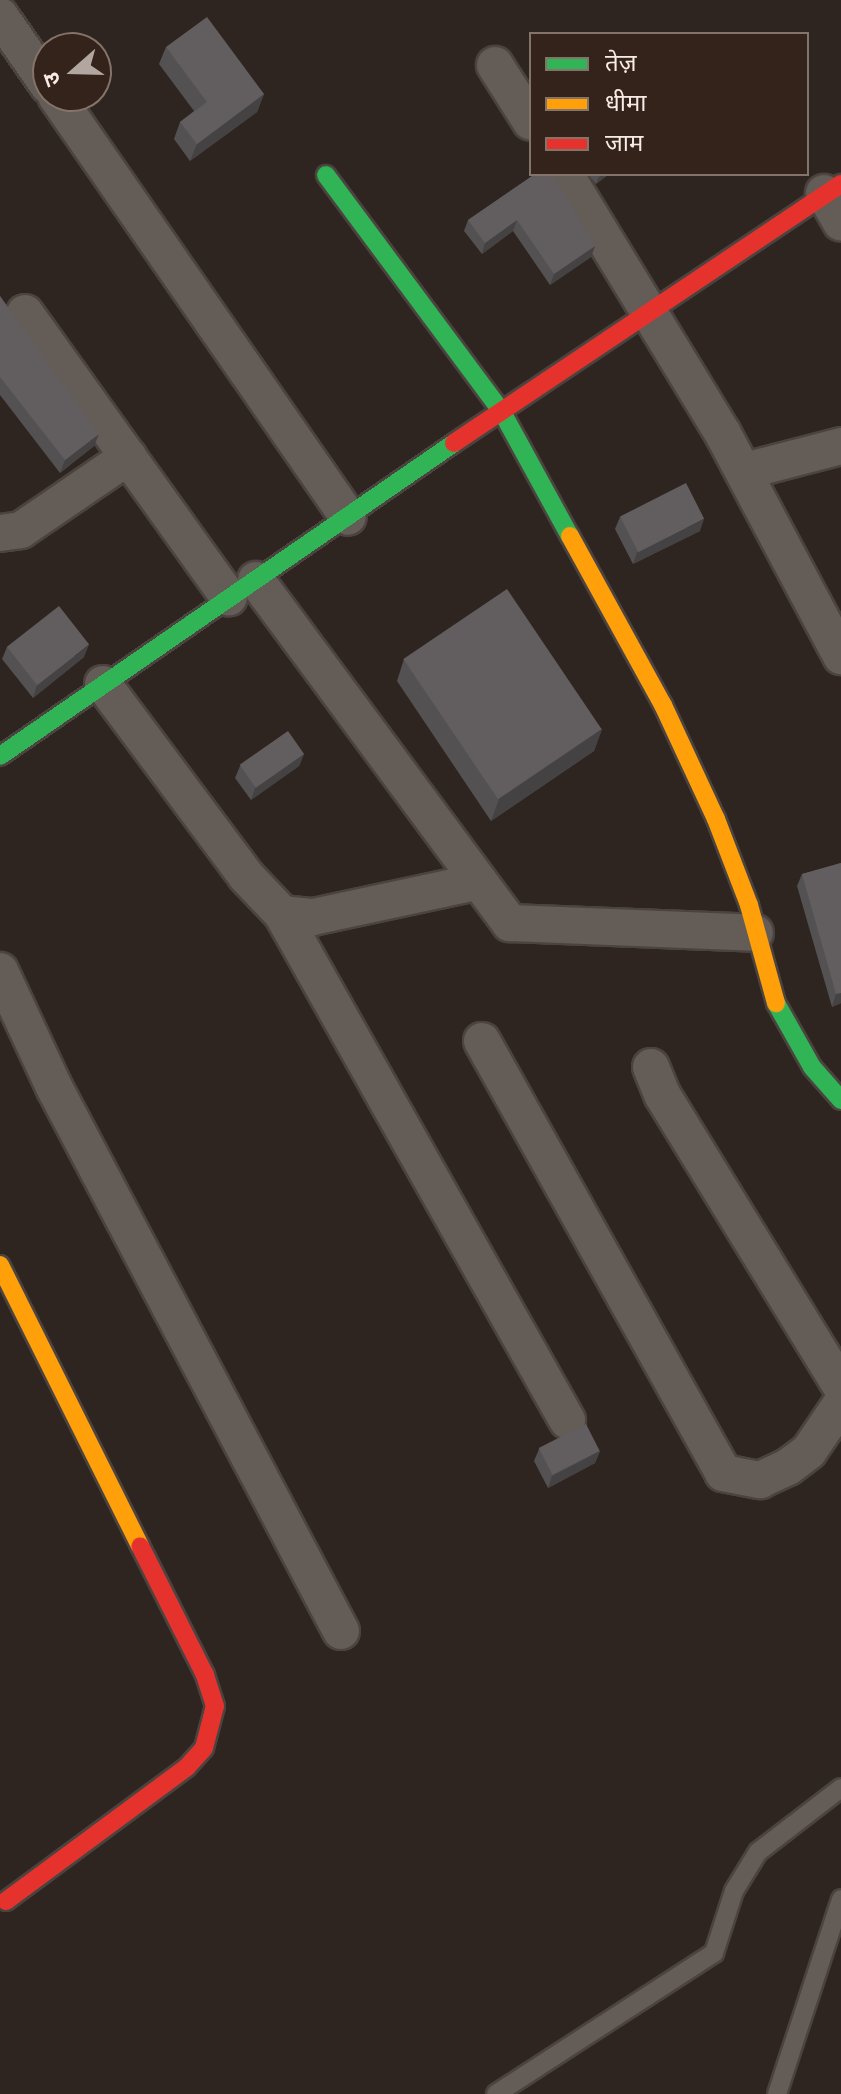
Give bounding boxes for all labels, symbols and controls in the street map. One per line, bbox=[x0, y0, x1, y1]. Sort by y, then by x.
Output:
north arrow bbox=[32, 32, 112, 112]
legend bbox=[529, 32, 809, 176]
text: तेज़ bbox=[605, 48, 637, 76]
text: उ bbox=[37, 69, 66, 90]
text: धीमा bbox=[605, 88, 647, 116]
text: जाम bbox=[605, 128, 643, 156]

